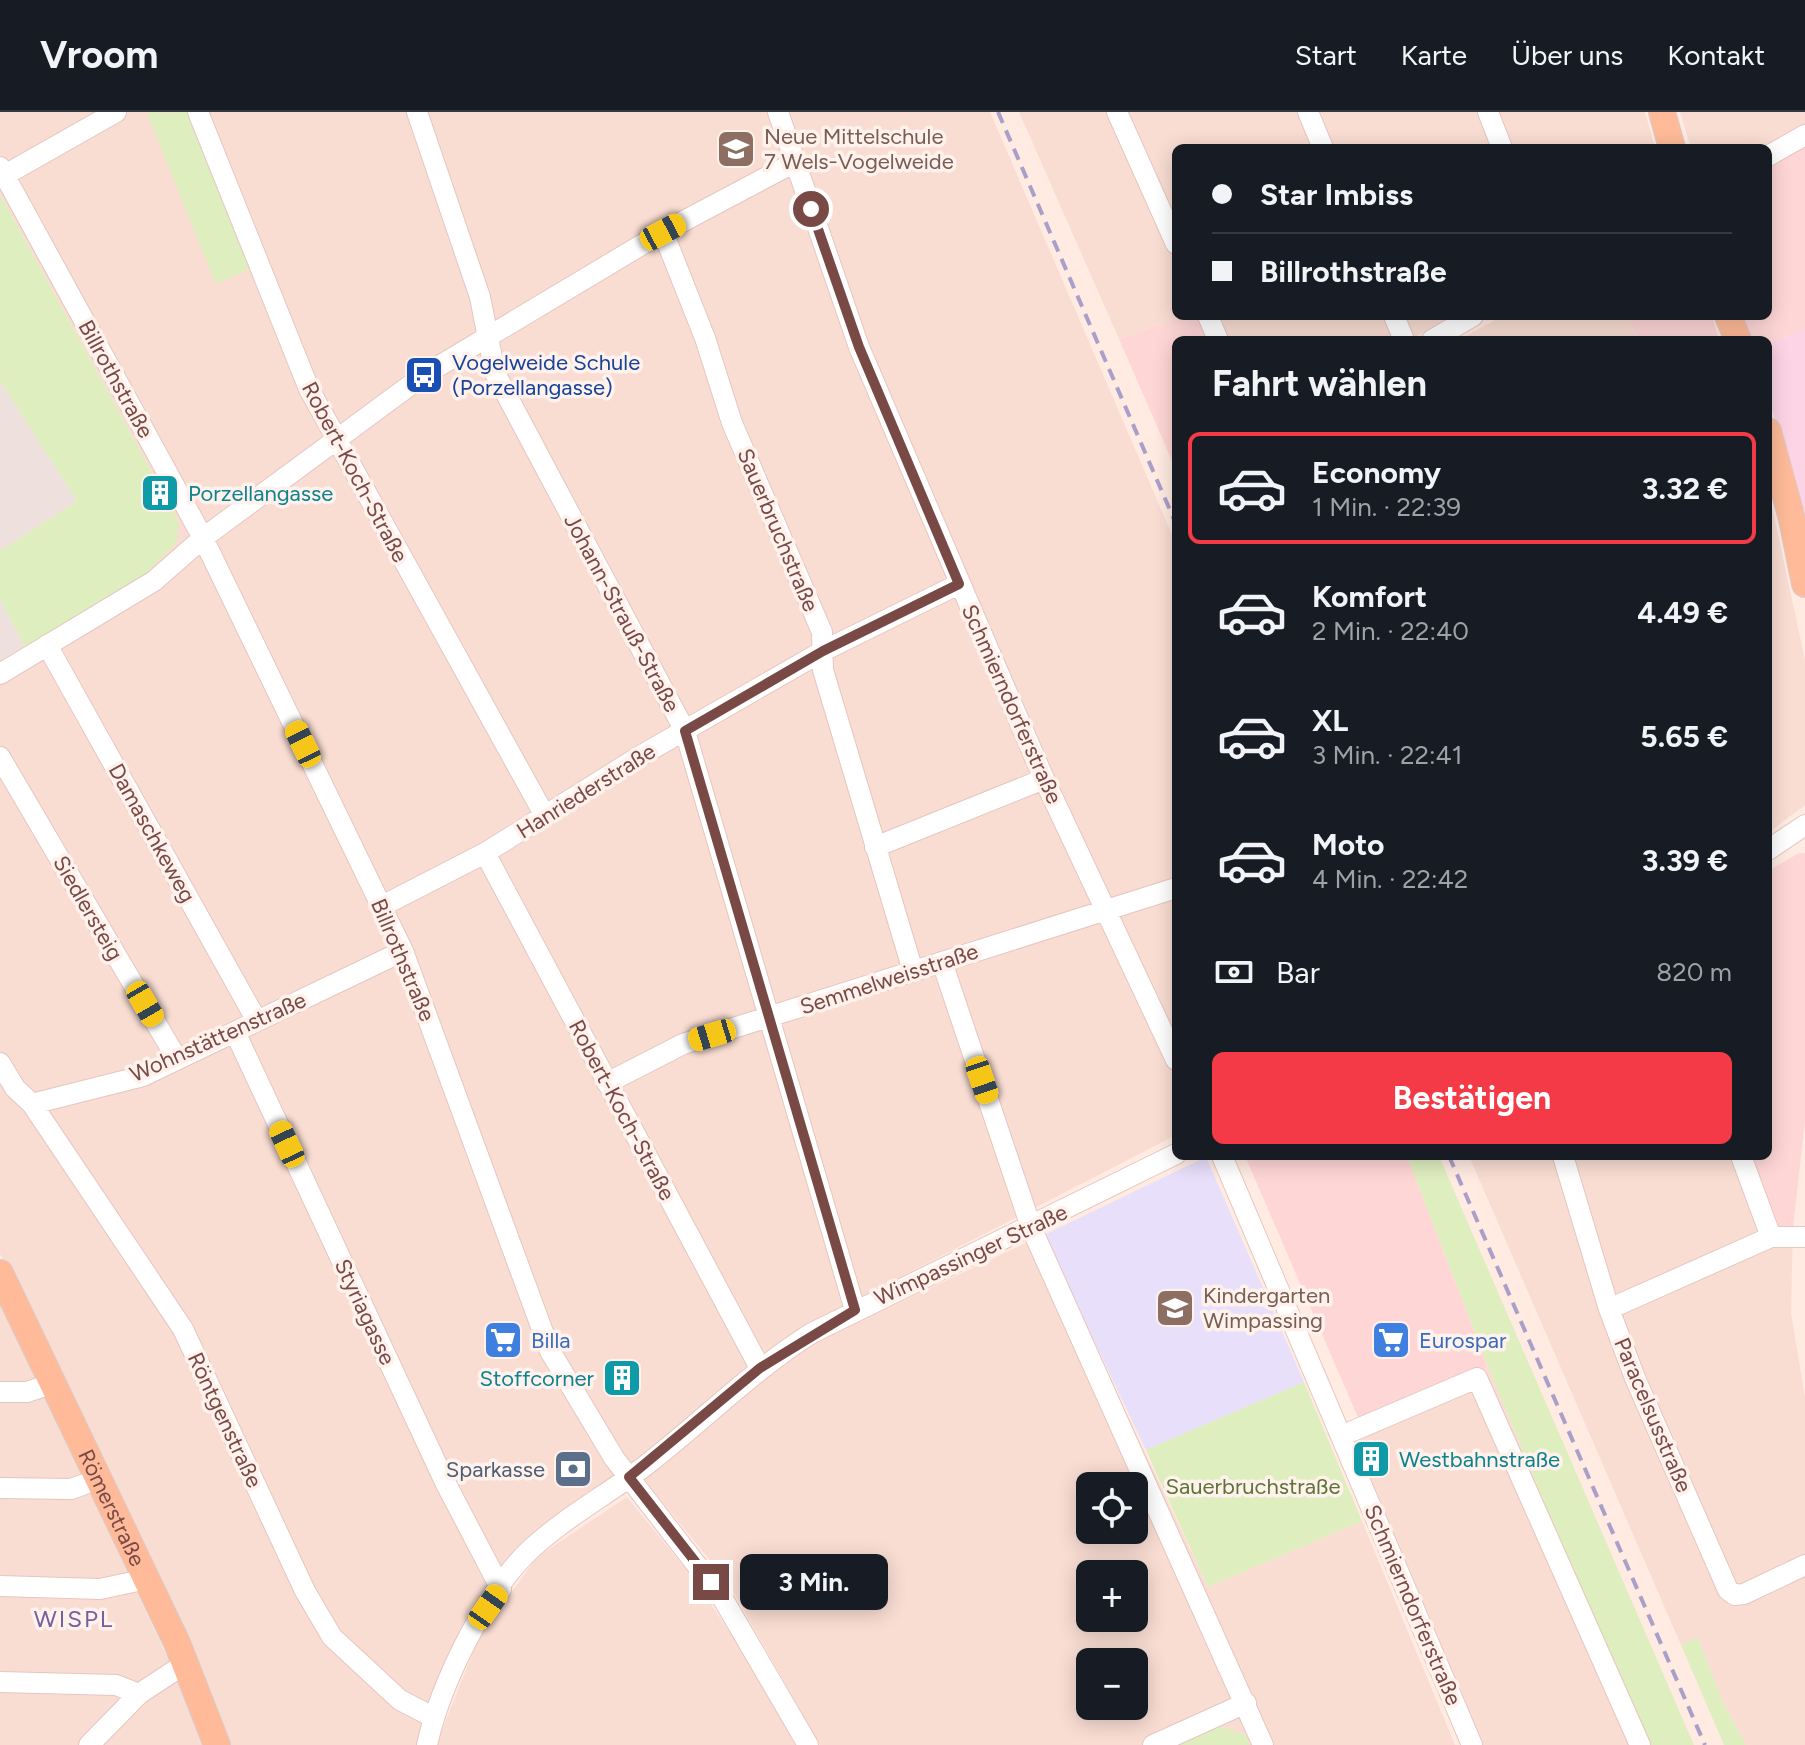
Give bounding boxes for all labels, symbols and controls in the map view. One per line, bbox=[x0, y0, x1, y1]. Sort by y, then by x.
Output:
text: Vroom bbox=[40, 32, 158, 78]
text: Start bbox=[1295, 38, 1357, 72]
text: Karte bbox=[1401, 38, 1467, 72]
text: Über uns bbox=[1511, 38, 1623, 72]
text: Kontakt bbox=[1667, 38, 1765, 72]
place label: Neue Mittelschule 7 Wels-Vogelweide bbox=[764, 123, 954, 175]
school or university icon: Neue Mittelschule 7 Wels-Vogelweide bbox=[715, 128, 757, 170]
text: Star Imbiss bbox=[1260, 176, 1413, 213]
route start bbox=[793, 191, 829, 227]
car bbox=[636, 210, 690, 254]
text: Billrothstraße bbox=[1260, 253, 1447, 290]
street label: Billrothstraße bbox=[73, 315, 159, 443]
place label: Vogelweide Schule (Porzellangasse) bbox=[452, 349, 640, 401]
bus stop icon: Vogelweide Schule (Porzellangasse) bbox=[403, 354, 445, 396]
text: Fahrt wählen bbox=[1212, 362, 1427, 405]
street label: Robert-Koch-Straße bbox=[296, 377, 414, 567]
street label: Sauerbruchstraße bbox=[731, 444, 825, 616]
icon: car bbox=[1216, 452, 1288, 524]
text: Economy bbox=[1312, 454, 1441, 491]
text: 3.32 € bbox=[1642, 470, 1728, 507]
building icon: Porzellangasse bbox=[139, 472, 181, 514]
place label: Porzellangasse bbox=[188, 480, 333, 507]
text: 1 Min. · 22:39 bbox=[1312, 491, 1461, 523]
street label: Johann-Strauß-Straße bbox=[558, 509, 686, 717]
icon: car bbox=[1216, 576, 1288, 648]
text: Komfort bbox=[1312, 578, 1427, 615]
text: 4.49 € bbox=[1637, 594, 1728, 631]
street label: Schmierndorferstraße bbox=[956, 600, 1068, 808]
text: 2 Min. · 22:40 bbox=[1312, 615, 1469, 647]
icon: car bbox=[1216, 700, 1288, 772]
text: XL bbox=[1312, 702, 1348, 739]
car bbox=[282, 717, 324, 771]
text: 5.65 € bbox=[1640, 718, 1728, 755]
street label: Hanriederstraße bbox=[512, 738, 660, 844]
text: 3 Min. · 22:41 bbox=[1312, 739, 1463, 771]
street label: Damaschkeweg bbox=[103, 759, 201, 907]
icon: car bbox=[1216, 824, 1288, 896]
text: Moto bbox=[1312, 826, 1384, 863]
text: 3.39 € bbox=[1642, 842, 1728, 879]
street label: Siedlersteig bbox=[47, 851, 129, 965]
text: 4 Min. · 22:42 bbox=[1312, 863, 1468, 895]
street label: Billrothstraße bbox=[365, 895, 441, 1025]
street label: Semmelweisstraße bbox=[796, 937, 982, 1021]
icon: cash bbox=[1212, 950, 1256, 994]
text: Bar bbox=[1276, 954, 1320, 991]
text: 820 m bbox=[1656, 956, 1732, 988]
car bbox=[123, 977, 167, 1031]
street label: Wohnstättenstraße bbox=[126, 986, 310, 1088]
street label: Robert-Koch-Straße bbox=[563, 1015, 681, 1205]
car bbox=[686, 1017, 738, 1053]
button: Bestätigen bbox=[1212, 1052, 1732, 1144]
car bbox=[963, 1053, 1001, 1107]
car bbox=[266, 1117, 308, 1171]
street label: Wimpassinger Straße bbox=[870, 1198, 1072, 1312]
street label: Styriagasse bbox=[329, 1255, 401, 1369]
place label: Kindergarten Wimpassing bbox=[1203, 1282, 1330, 1334]
school or university icon: Kindergarten Wimpassing bbox=[1154, 1287, 1196, 1329]
supermarket icon: Billa bbox=[482, 1319, 524, 1361]
supermarket icon: Eurospar bbox=[1370, 1319, 1412, 1361]
place label: Billa bbox=[531, 1327, 570, 1354]
place label: Eurospar bbox=[1419, 1327, 1507, 1354]
street label: Paracelsusstraße bbox=[1608, 1334, 1698, 1496]
street label: Röntgenstraße bbox=[182, 1348, 268, 1492]
building icon: Stoffcorner bbox=[601, 1357, 643, 1399]
place label: Stoffcorner bbox=[479, 1365, 595, 1392]
building icon: Westbahnstraße bbox=[1350, 1438, 1392, 1480]
street label: Römerstraße bbox=[73, 1445, 152, 1570]
place label: Westbahnstraße bbox=[1399, 1446, 1560, 1473]
bank icon: Sparkasse bbox=[552, 1448, 594, 1490]
place label: Sparkasse bbox=[446, 1456, 545, 1483]
map controls bbox=[1076, 1472, 1148, 1720]
button: locate bbox=[1076, 1472, 1148, 1544]
park label: Sauerbruchstraße bbox=[1166, 1473, 1340, 1500]
street label: Schmierndorferstraße bbox=[1358, 1501, 1468, 1709]
callout: 3 Min. bbox=[739, 1554, 887, 1610]
button: + bbox=[1076, 1560, 1148, 1632]
route end bbox=[693, 1564, 729, 1600]
text: 3 Min. bbox=[779, 1566, 849, 1598]
car bbox=[464, 1580, 512, 1634]
district label: WISPL bbox=[34, 1604, 114, 1633]
button: − bbox=[1076, 1648, 1148, 1720]

